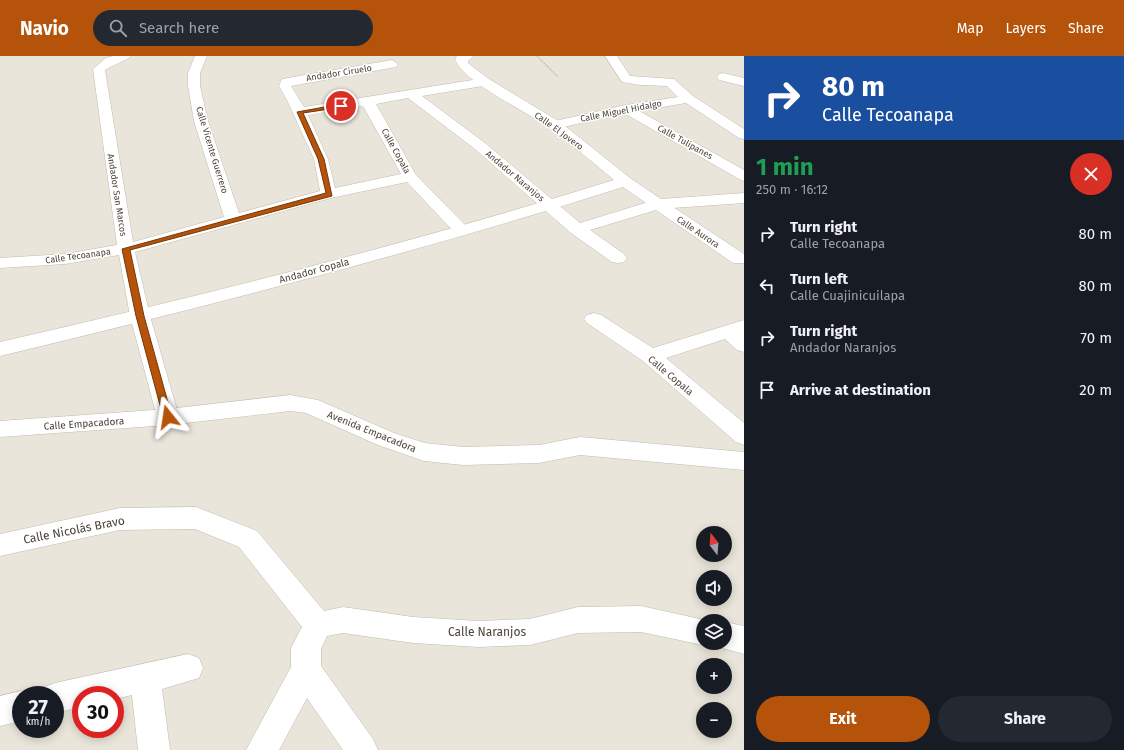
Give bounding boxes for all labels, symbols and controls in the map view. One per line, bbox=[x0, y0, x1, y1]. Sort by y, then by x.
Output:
search box bbox=[93, 10, 373, 46]
text: Navio bbox=[20, 17, 69, 40]
icon: search bbox=[107, 17, 129, 39]
text: Search here bbox=[139, 19, 219, 37]
text: Map bbox=[957, 20, 983, 37]
text: Layers bbox=[1005, 20, 1046, 37]
text: Share bbox=[1068, 20, 1104, 37]
street label: Andador Ciruelo bbox=[306, 63, 372, 83]
text: 80 m bbox=[822, 70, 885, 103]
icon: right bbox=[756, 72, 808, 124]
pin bbox=[324, 89, 358, 123]
icon: arrive bbox=[330, 95, 352, 117]
street label: Calle Miguel Hidalgo bbox=[579, 98, 663, 124]
text: Calle Tecoanapa bbox=[822, 104, 954, 126]
street label: Calle Vicente Guerrero bbox=[194, 105, 230, 195]
street label: Calle El Jovero bbox=[533, 110, 585, 152]
street label: Calle Tulipanes bbox=[656, 123, 714, 161]
street label: Calle Copala bbox=[380, 127, 413, 175]
street label: Andador Naranjos bbox=[484, 149, 546, 203]
street label: Andador San Marcos bbox=[106, 153, 128, 237]
text: 1 min bbox=[756, 153, 814, 181]
button: close bbox=[1070, 153, 1112, 195]
text: 250 m · 16:12 bbox=[756, 182, 828, 197]
street label: Calle Aurora bbox=[675, 214, 721, 250]
text: Turn right bbox=[790, 218, 857, 236]
icon: right bbox=[756, 223, 778, 245]
text: 80 m bbox=[1079, 225, 1112, 243]
text: Calle Tecoanapa bbox=[790, 236, 885, 251]
street label: Calle Tecoanapa bbox=[45, 246, 111, 266]
street label: Andador Copala bbox=[278, 256, 351, 286]
text: Turn left bbox=[790, 270, 848, 288]
icon: left bbox=[756, 275, 778, 297]
text: 80 m bbox=[1079, 277, 1112, 295]
text: Calle Cuajinicuilapa bbox=[790, 288, 905, 303]
text: Turn right bbox=[790, 322, 857, 340]
icon: right bbox=[756, 327, 778, 349]
text: 70 m bbox=[1080, 329, 1112, 347]
text: Andador Naranjos bbox=[790, 340, 896, 355]
street label: Calle Copala bbox=[645, 353, 695, 398]
icon: arrive bbox=[756, 379, 778, 401]
text: Arrive at destination bbox=[790, 381, 931, 399]
text: 20 m bbox=[1079, 381, 1112, 399]
position arrow bbox=[147, 396, 189, 438]
street label: Avenida Empacadora bbox=[325, 409, 418, 455]
street label: Calle Empacadora bbox=[43, 415, 125, 433]
street label: Calle Nicolás Bravo bbox=[22, 513, 126, 547]
north arrow bbox=[696, 526, 732, 562]
map controls bbox=[696, 526, 732, 738]
button: sound bbox=[696, 570, 732, 606]
button: layers bbox=[696, 614, 732, 650]
street label: Calle Naranjos bbox=[448, 625, 526, 639]
button: + bbox=[696, 658, 732, 694]
speed limit sign: 30 bbox=[72, 686, 124, 738]
text: 27 bbox=[28, 695, 48, 719]
button: Exit bbox=[756, 696, 930, 742]
button: Share bbox=[938, 696, 1112, 742]
button: − bbox=[696, 702, 732, 738]
text: km/h bbox=[26, 716, 50, 728]

